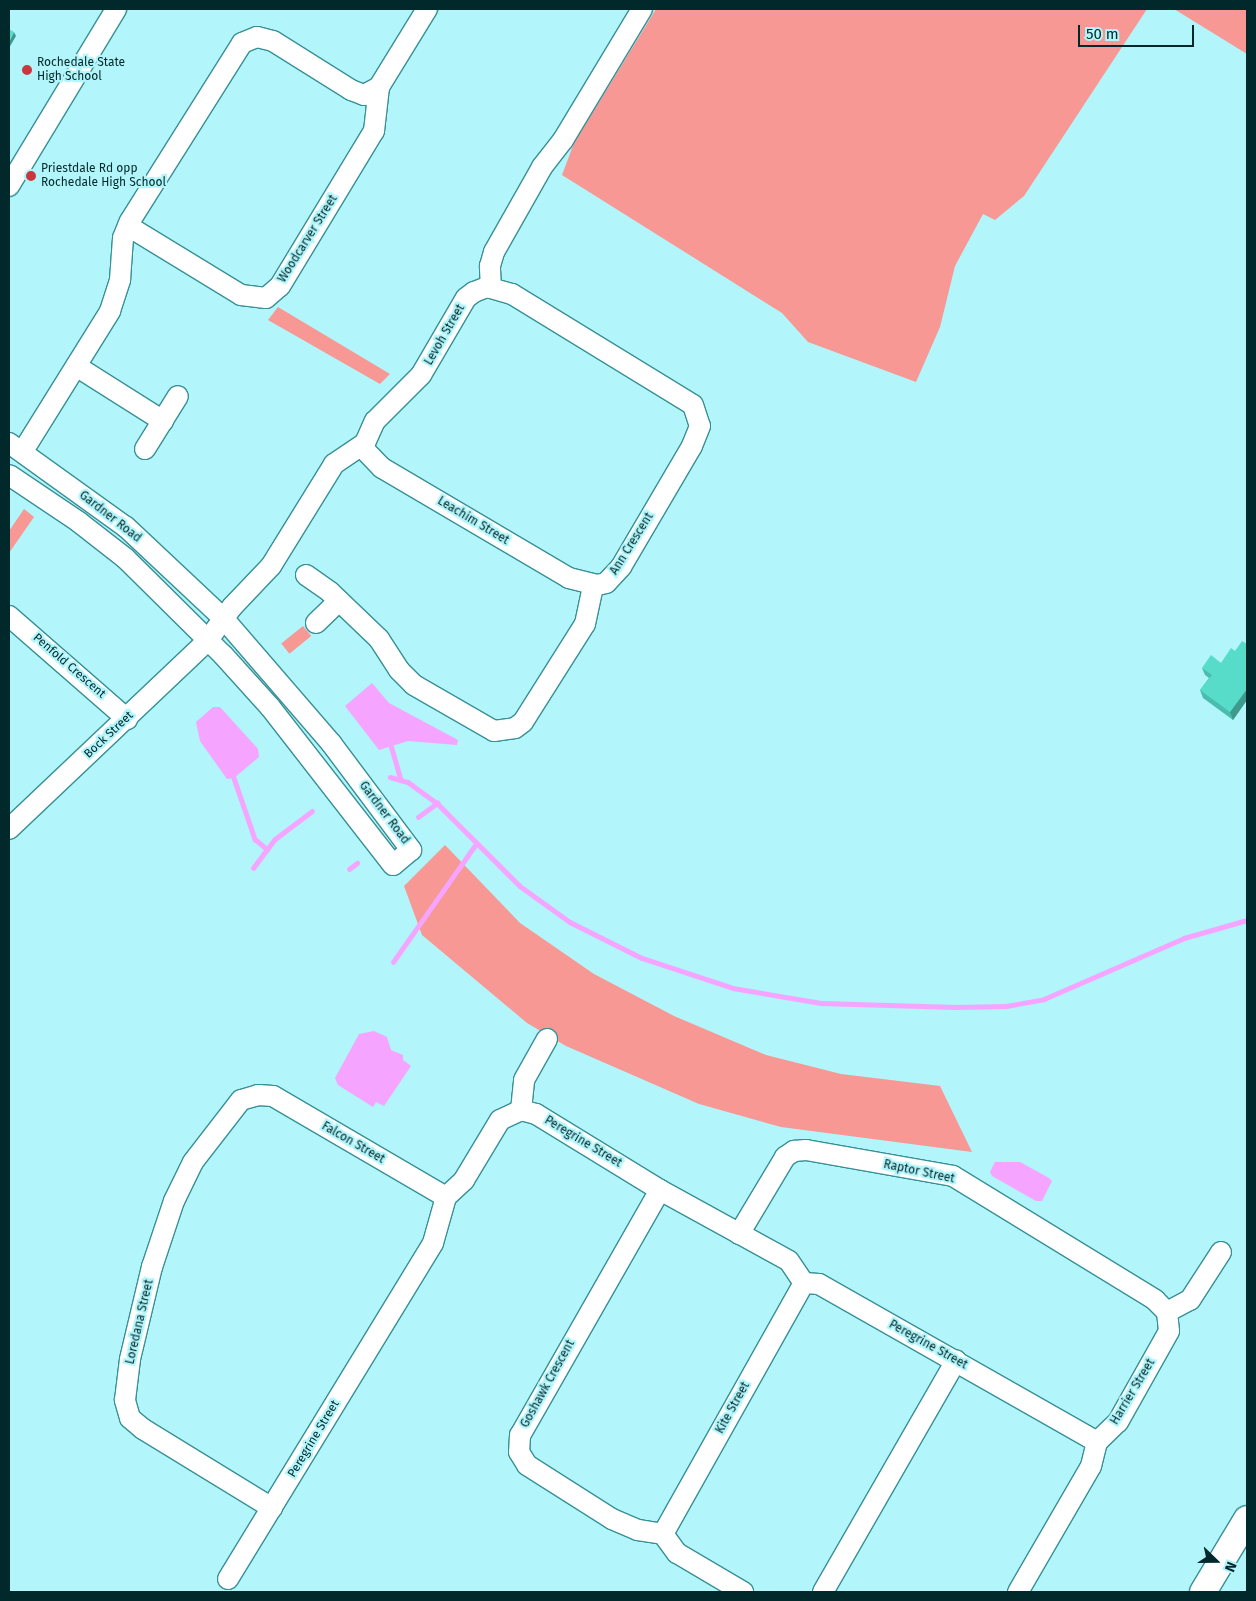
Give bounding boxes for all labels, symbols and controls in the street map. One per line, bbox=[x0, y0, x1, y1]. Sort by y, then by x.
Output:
scale bar bbox=[1081, 15, 1197, 47]
text: 50 m bbox=[1086, 25, 1119, 43]
place label: Rochedale State High School bbox=[37, 56, 125, 84]
marker: Rochedale State High School bbox=[21, 64, 33, 76]
place label: Priestdale Rd opp Rochedale High School bbox=[41, 162, 166, 190]
marker: Priestdale Rd opp Rochedale High School bbox=[25, 170, 37, 182]
street label: Woodcarver Street bbox=[275, 193, 341, 285]
street label: Levoh Street bbox=[422, 302, 468, 368]
street label: Gardner Road bbox=[76, 488, 144, 546]
street label: Leachim Street bbox=[435, 494, 511, 548]
street label: Ann Crescent bbox=[607, 510, 657, 578]
street label: Penfold Crescent bbox=[30, 631, 108, 701]
street label: Bock Street bbox=[81, 709, 137, 761]
street label: Gardner Road bbox=[356, 779, 412, 847]
street label: Peregrine Street bbox=[542, 1113, 624, 1171]
street label: Falcon Street bbox=[319, 1119, 387, 1167]
street label: Raptor Street bbox=[882, 1157, 956, 1187]
street label: Loredana Street bbox=[123, 1278, 157, 1366]
street label: Peregrine Street bbox=[886, 1317, 970, 1373]
street label: Goshawk Crescent bbox=[518, 1338, 578, 1430]
street label: Harrier Street bbox=[1108, 1356, 1158, 1428]
street label: Kite Street bbox=[713, 1380, 753, 1436]
street label: Peregrine Street bbox=[285, 1398, 343, 1480]
north arrow bbox=[1191, 1536, 1241, 1586]
text: N bbox=[1221, 1559, 1240, 1574]

